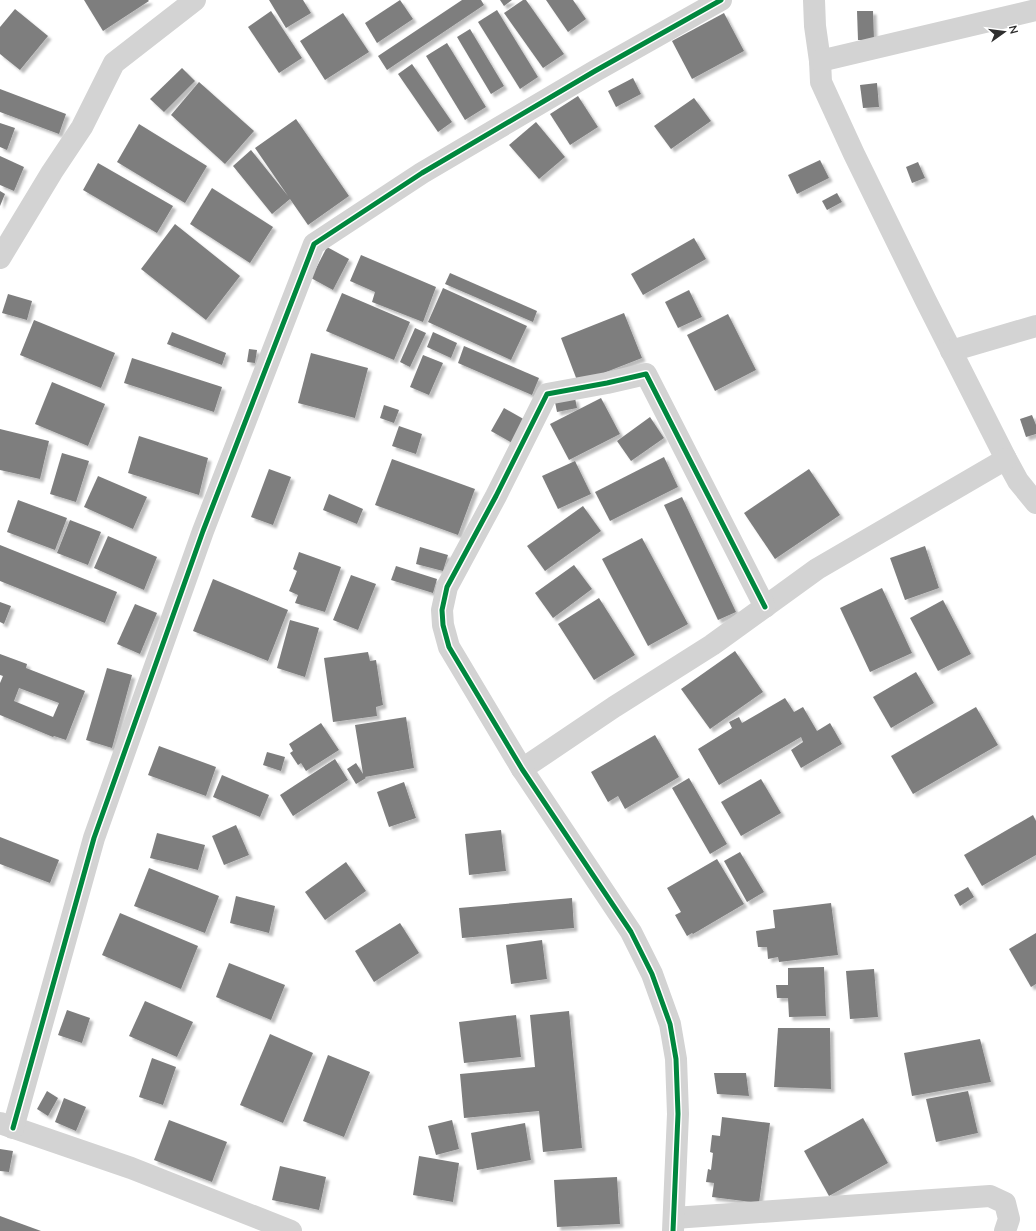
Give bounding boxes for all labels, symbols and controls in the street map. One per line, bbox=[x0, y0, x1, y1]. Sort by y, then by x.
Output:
north arrow bbox=[984, 12, 1024, 52]
text: N bbox=[1006, 24, 1022, 35]

